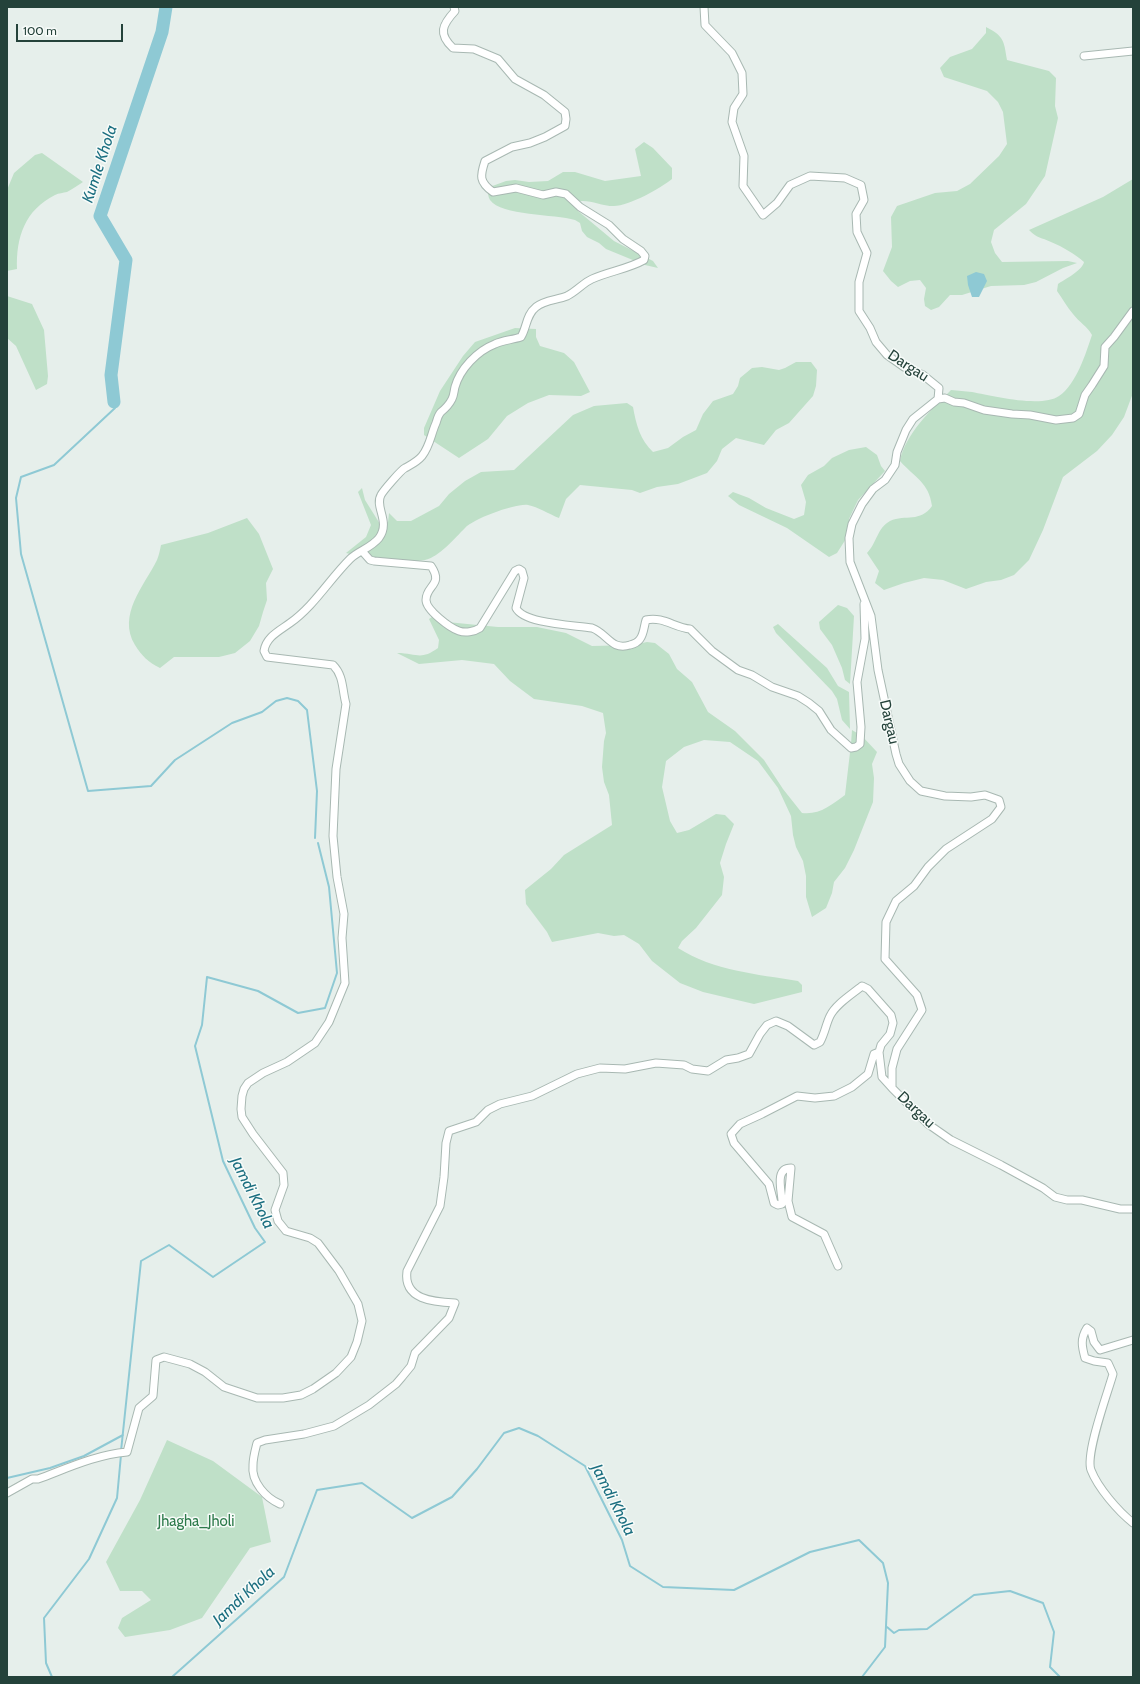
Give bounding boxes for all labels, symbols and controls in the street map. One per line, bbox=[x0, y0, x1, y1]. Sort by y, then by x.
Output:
scale bar bbox=[18, 16, 125, 42]
text: 100 m bbox=[23, 23, 57, 38]
water label: Kumle Khola bbox=[78, 123, 122, 205]
street label: Dargau bbox=[884, 346, 932, 386]
street label: Dargau bbox=[875, 698, 903, 746]
street label: Dargau bbox=[893, 1088, 939, 1132]
water label: Jamdi Khola bbox=[226, 1154, 278, 1232]
water label: Jamdi Khola bbox=[587, 1461, 639, 1539]
park label: Jhagha_Jholi bbox=[157, 1513, 235, 1531]
water label: Jamdi Khola bbox=[209, 1562, 279, 1630]

